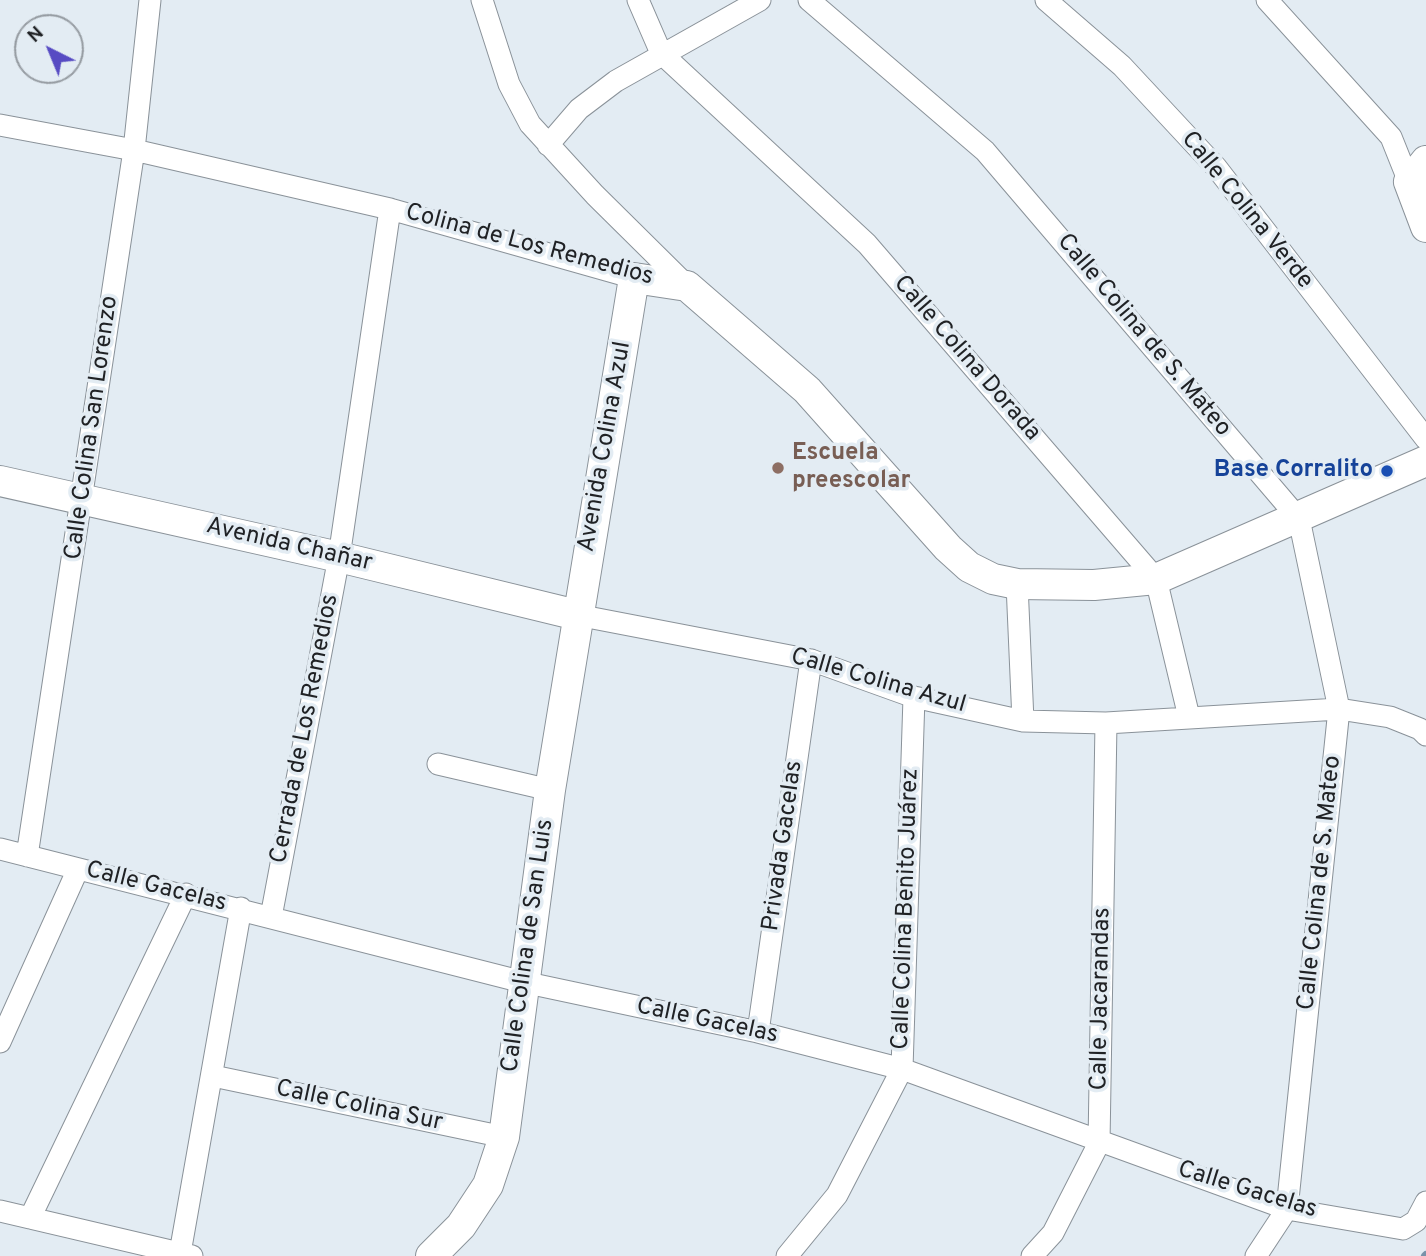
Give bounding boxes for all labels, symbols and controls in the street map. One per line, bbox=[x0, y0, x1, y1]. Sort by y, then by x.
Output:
north arrow bbox=[14, 14, 84, 84]
text: N bbox=[23, 22, 49, 49]
street label: Calle Colina Verde bbox=[1174, 126, 1318, 296]
street label: Colina de Los Remedios bbox=[402, 199, 656, 293]
street label: Calle Colina de S. Mateo bbox=[1050, 229, 1236, 443]
street label: Calle Colina Dorada bbox=[886, 270, 1046, 448]
street label: Calle Colina San Lorenzo bbox=[60, 294, 126, 562]
street label: Avenida Colina Azul bbox=[573, 339, 639, 555]
place label: Escuela preescolar bbox=[792, 440, 911, 496]
place label: Base Corralito bbox=[1214, 457, 1373, 485]
marker: Escuela preescolar bbox=[770, 460, 786, 476]
marker: Base Corralito bbox=[1379, 463, 1395, 479]
street label: Avenida Chañar bbox=[203, 513, 375, 579]
street label: Cerrada de Los Remedios bbox=[266, 592, 346, 866]
street label: Calle Colina Azul bbox=[787, 643, 969, 721]
street label: Calle Colina de S. Mateo bbox=[1293, 754, 1349, 1012]
street label: Privada Gacelas bbox=[758, 759, 810, 933]
street label: Calle Colina Benito Juárez bbox=[888, 768, 926, 1050]
street label: Calle Colina de San Luis bbox=[497, 818, 561, 1074]
street label: Calle Gacelas bbox=[83, 857, 229, 919]
street label: Calle Jacarandas bbox=[1086, 907, 1118, 1091]
street label: Calle Gacelas bbox=[634, 993, 780, 1051]
street label: Calle Colina Sur bbox=[273, 1075, 445, 1139]
street label: Calle Gacelas bbox=[1174, 1156, 1320, 1226]

